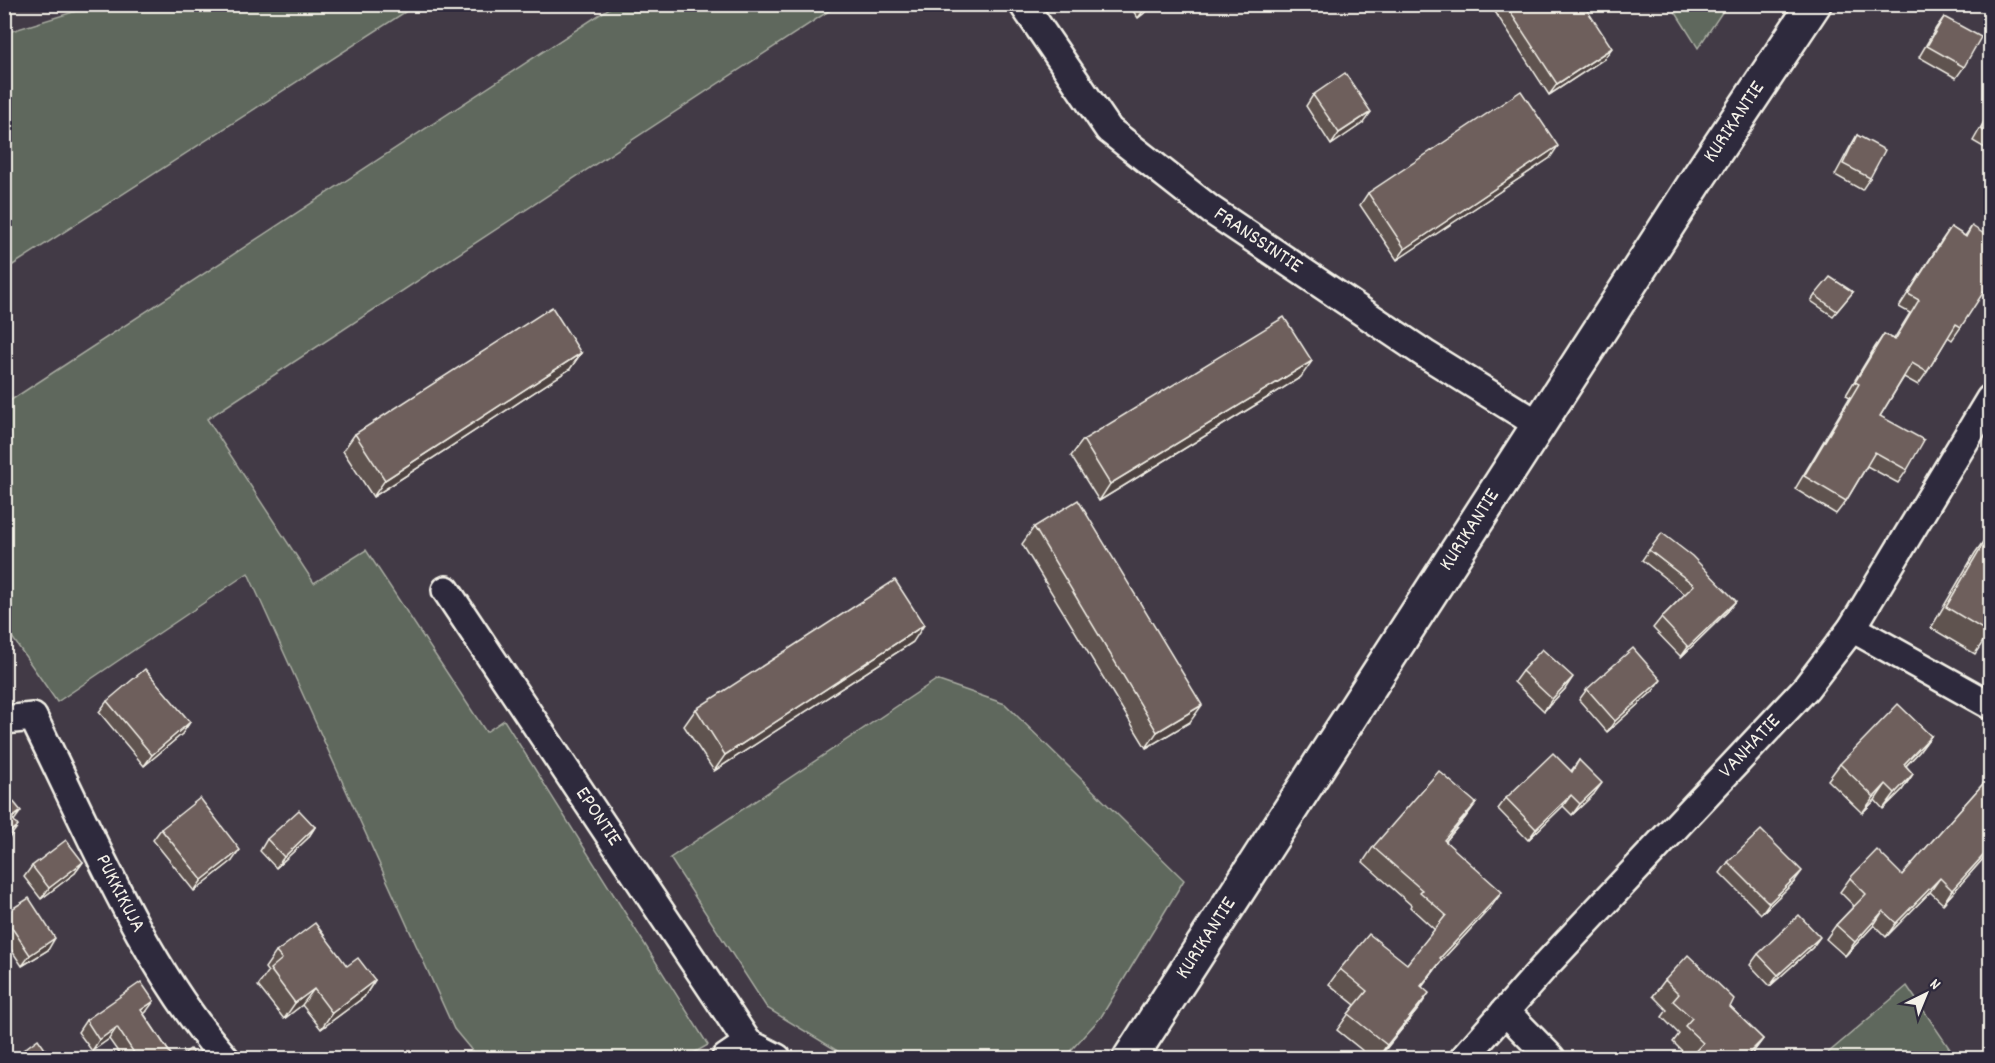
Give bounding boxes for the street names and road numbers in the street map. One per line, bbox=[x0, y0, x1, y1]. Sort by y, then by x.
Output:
street label: KURIKANTIE bbox=[1697, 75, 1773, 169]
street label: FRANSSINTIE bbox=[1207, 200, 1308, 282]
street label: KURIKANTIE bbox=[1433, 483, 1509, 577]
street label: VANHATIE bbox=[1713, 708, 1789, 786]
street label: EPONTIE bbox=[567, 781, 628, 853]
street label: PUKKIKUJA bbox=[87, 850, 152, 939]
street label: KURIKANTIE bbox=[1169, 891, 1245, 986]

